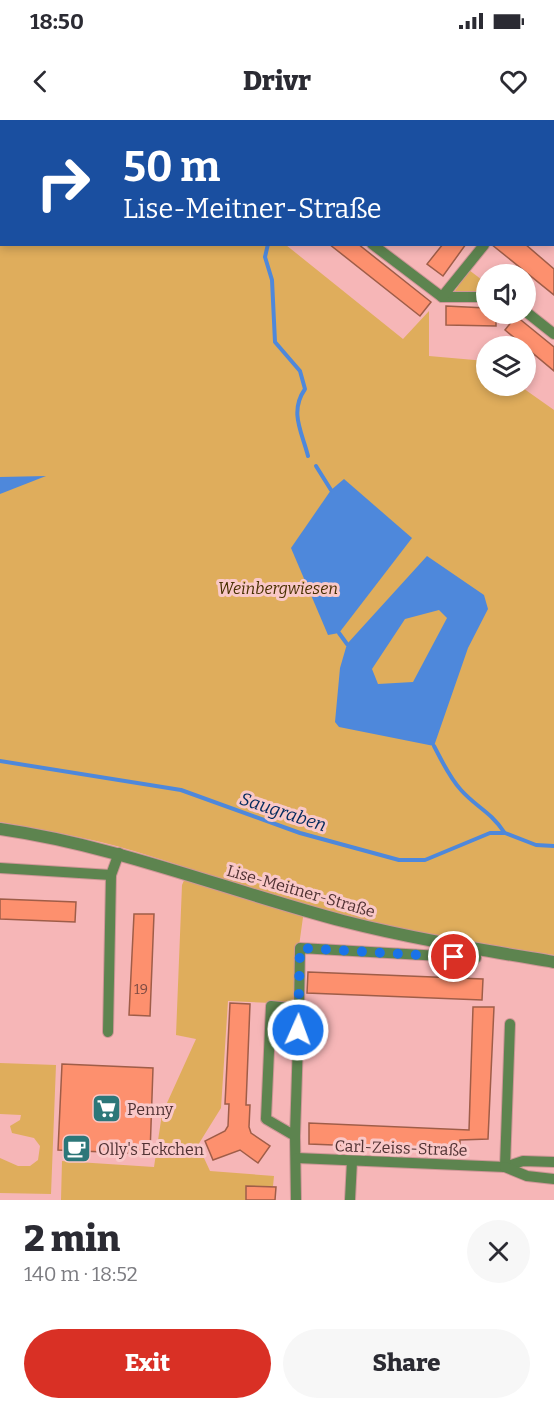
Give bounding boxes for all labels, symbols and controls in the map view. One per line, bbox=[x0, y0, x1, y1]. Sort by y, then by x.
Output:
text: 18:50 bbox=[30, 8, 84, 35]
icon: back bbox=[24, 65, 57, 98]
text: Drivr bbox=[243, 65, 311, 97]
icon: heart bbox=[497, 65, 530, 98]
text: 50 m bbox=[123, 142, 220, 192]
icon: right bbox=[24, 144, 102, 222]
text: Lise-Meitner-Straße bbox=[123, 193, 381, 225]
map controls bbox=[476, 264, 536, 396]
button: sound bbox=[476, 264, 536, 324]
button: layers bbox=[476, 336, 536, 396]
park label: Weinbergwiesen bbox=[218, 579, 338, 598]
water label: Saugraben bbox=[237, 788, 329, 836]
street label: Lise-Meitner-Straße bbox=[225, 861, 377, 921]
pin bbox=[428, 931, 479, 982]
icon: arrive bbox=[437, 940, 470, 973]
house number: 19 bbox=[134, 981, 148, 998]
position arrow bbox=[266, 998, 330, 1062]
supermarket icon: Penny bbox=[90, 1093, 122, 1125]
place label: Penny bbox=[127, 1100, 174, 1119]
cafe icon: Olly's Eckchen bbox=[61, 1133, 93, 1165]
street label: Carl-Zeiss-Straße bbox=[334, 1136, 468, 1160]
place label: Olly's Eckchen bbox=[98, 1140, 204, 1159]
text: 2 min bbox=[24, 1217, 120, 1261]
button: close bbox=[467, 1220, 530, 1283]
text: 140 m · 18:52 bbox=[24, 1262, 138, 1286]
button: Exit bbox=[24, 1329, 271, 1398]
button: Share bbox=[283, 1329, 530, 1398]

